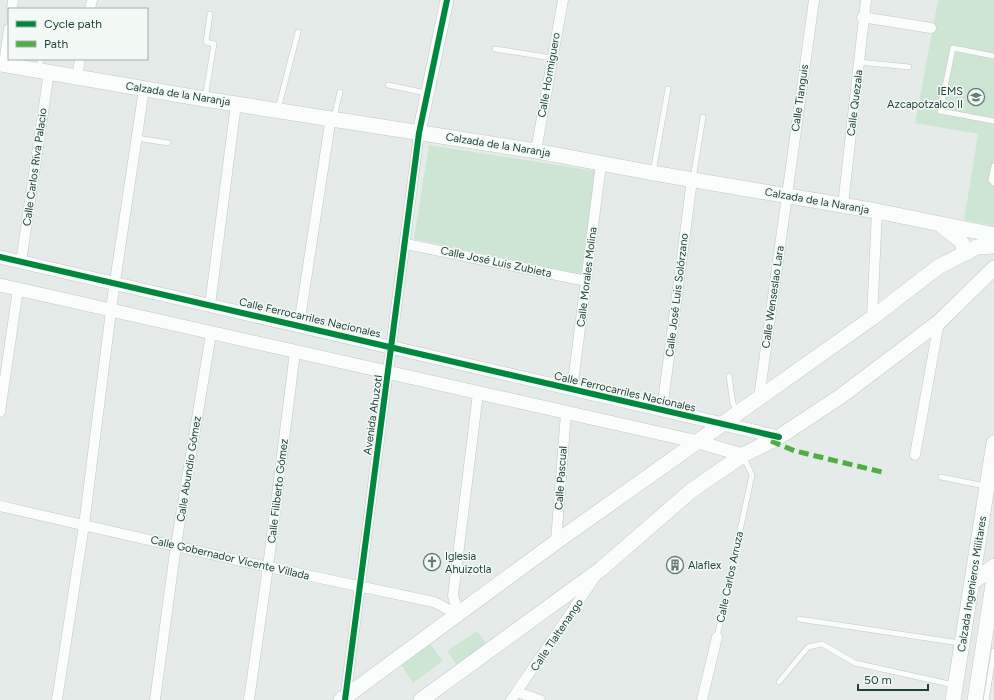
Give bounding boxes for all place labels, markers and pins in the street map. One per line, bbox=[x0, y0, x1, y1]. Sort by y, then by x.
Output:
place label: IEMS Azcapotzalco II bbox=[887, 85, 963, 111]
school or university icon: IEMS Azcapotzalco II bbox=[966, 87, 986, 107]
place label: Iglesia Ahuizotla bbox=[445, 550, 491, 576]
church icon: Iglesia Ahuizotla bbox=[422, 552, 442, 572]
building icon: Alaflex bbox=[665, 555, 685, 575]
place label: Alaflex bbox=[688, 559, 722, 572]

